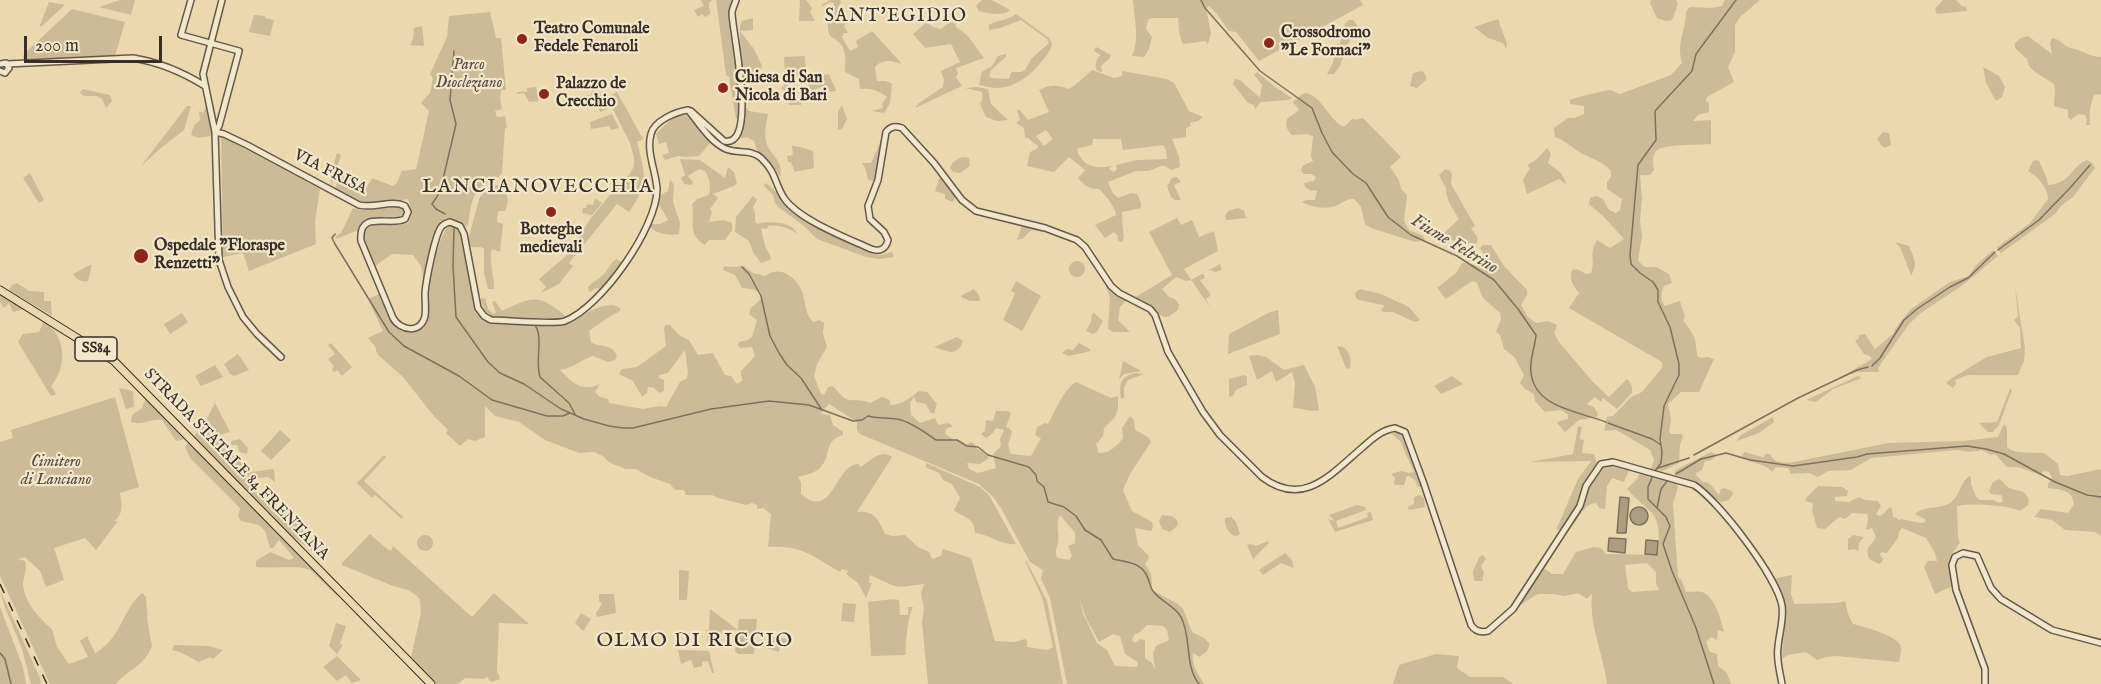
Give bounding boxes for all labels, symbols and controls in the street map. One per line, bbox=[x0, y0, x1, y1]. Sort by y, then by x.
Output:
district label: SANT'EGIDIO bbox=[825, 6, 967, 28]
place label: Teatro Comunale Fedele Fenaroli bbox=[534, 20, 650, 58]
scale bar bbox=[27, 24, 165, 62]
place label: Crossodromo "Le Fornaci" bbox=[1281, 24, 1371, 62]
marker: Teatro Comunale Fedele Fenaroli bbox=[515, 32, 529, 46]
text: 200 m bbox=[35, 35, 79, 58]
marker: Crossodromo "Le Fornaci" bbox=[1262, 36, 1276, 50]
park label: Parco Diocleziano bbox=[436, 56, 502, 94]
place label: Chiesa di San Nicola di Bari bbox=[735, 69, 827, 107]
place label: Palazzo de Crecchio bbox=[556, 75, 626, 113]
marker: Chiesa di San Nicola di Bari bbox=[716, 81, 730, 95]
marker: Palazzo de Crecchio bbox=[537, 87, 551, 101]
street label: VIA FRISA bbox=[290, 146, 370, 200]
district label: LANCIANOVECCHIA bbox=[422, 176, 654, 200]
marker: Botteghe medievali bbox=[544, 205, 558, 219]
water label: Fiume Feltrino bbox=[1407, 211, 1501, 279]
place label: Botteghe medievali bbox=[520, 221, 582, 259]
place label: Ospedale "Floraspe Renzetti" bbox=[154, 237, 285, 275]
marker: Ospedale "Floraspe Renzetti" bbox=[132, 247, 150, 265]
road number: SS84 bbox=[75, 337, 117, 361]
street label: STRADA STATALE 84 FRENTANA bbox=[139, 365, 333, 565]
park label: Cimitero di Lanciano bbox=[21, 453, 91, 491]
district label: OLMO DI RICCIO bbox=[597, 630, 793, 654]

